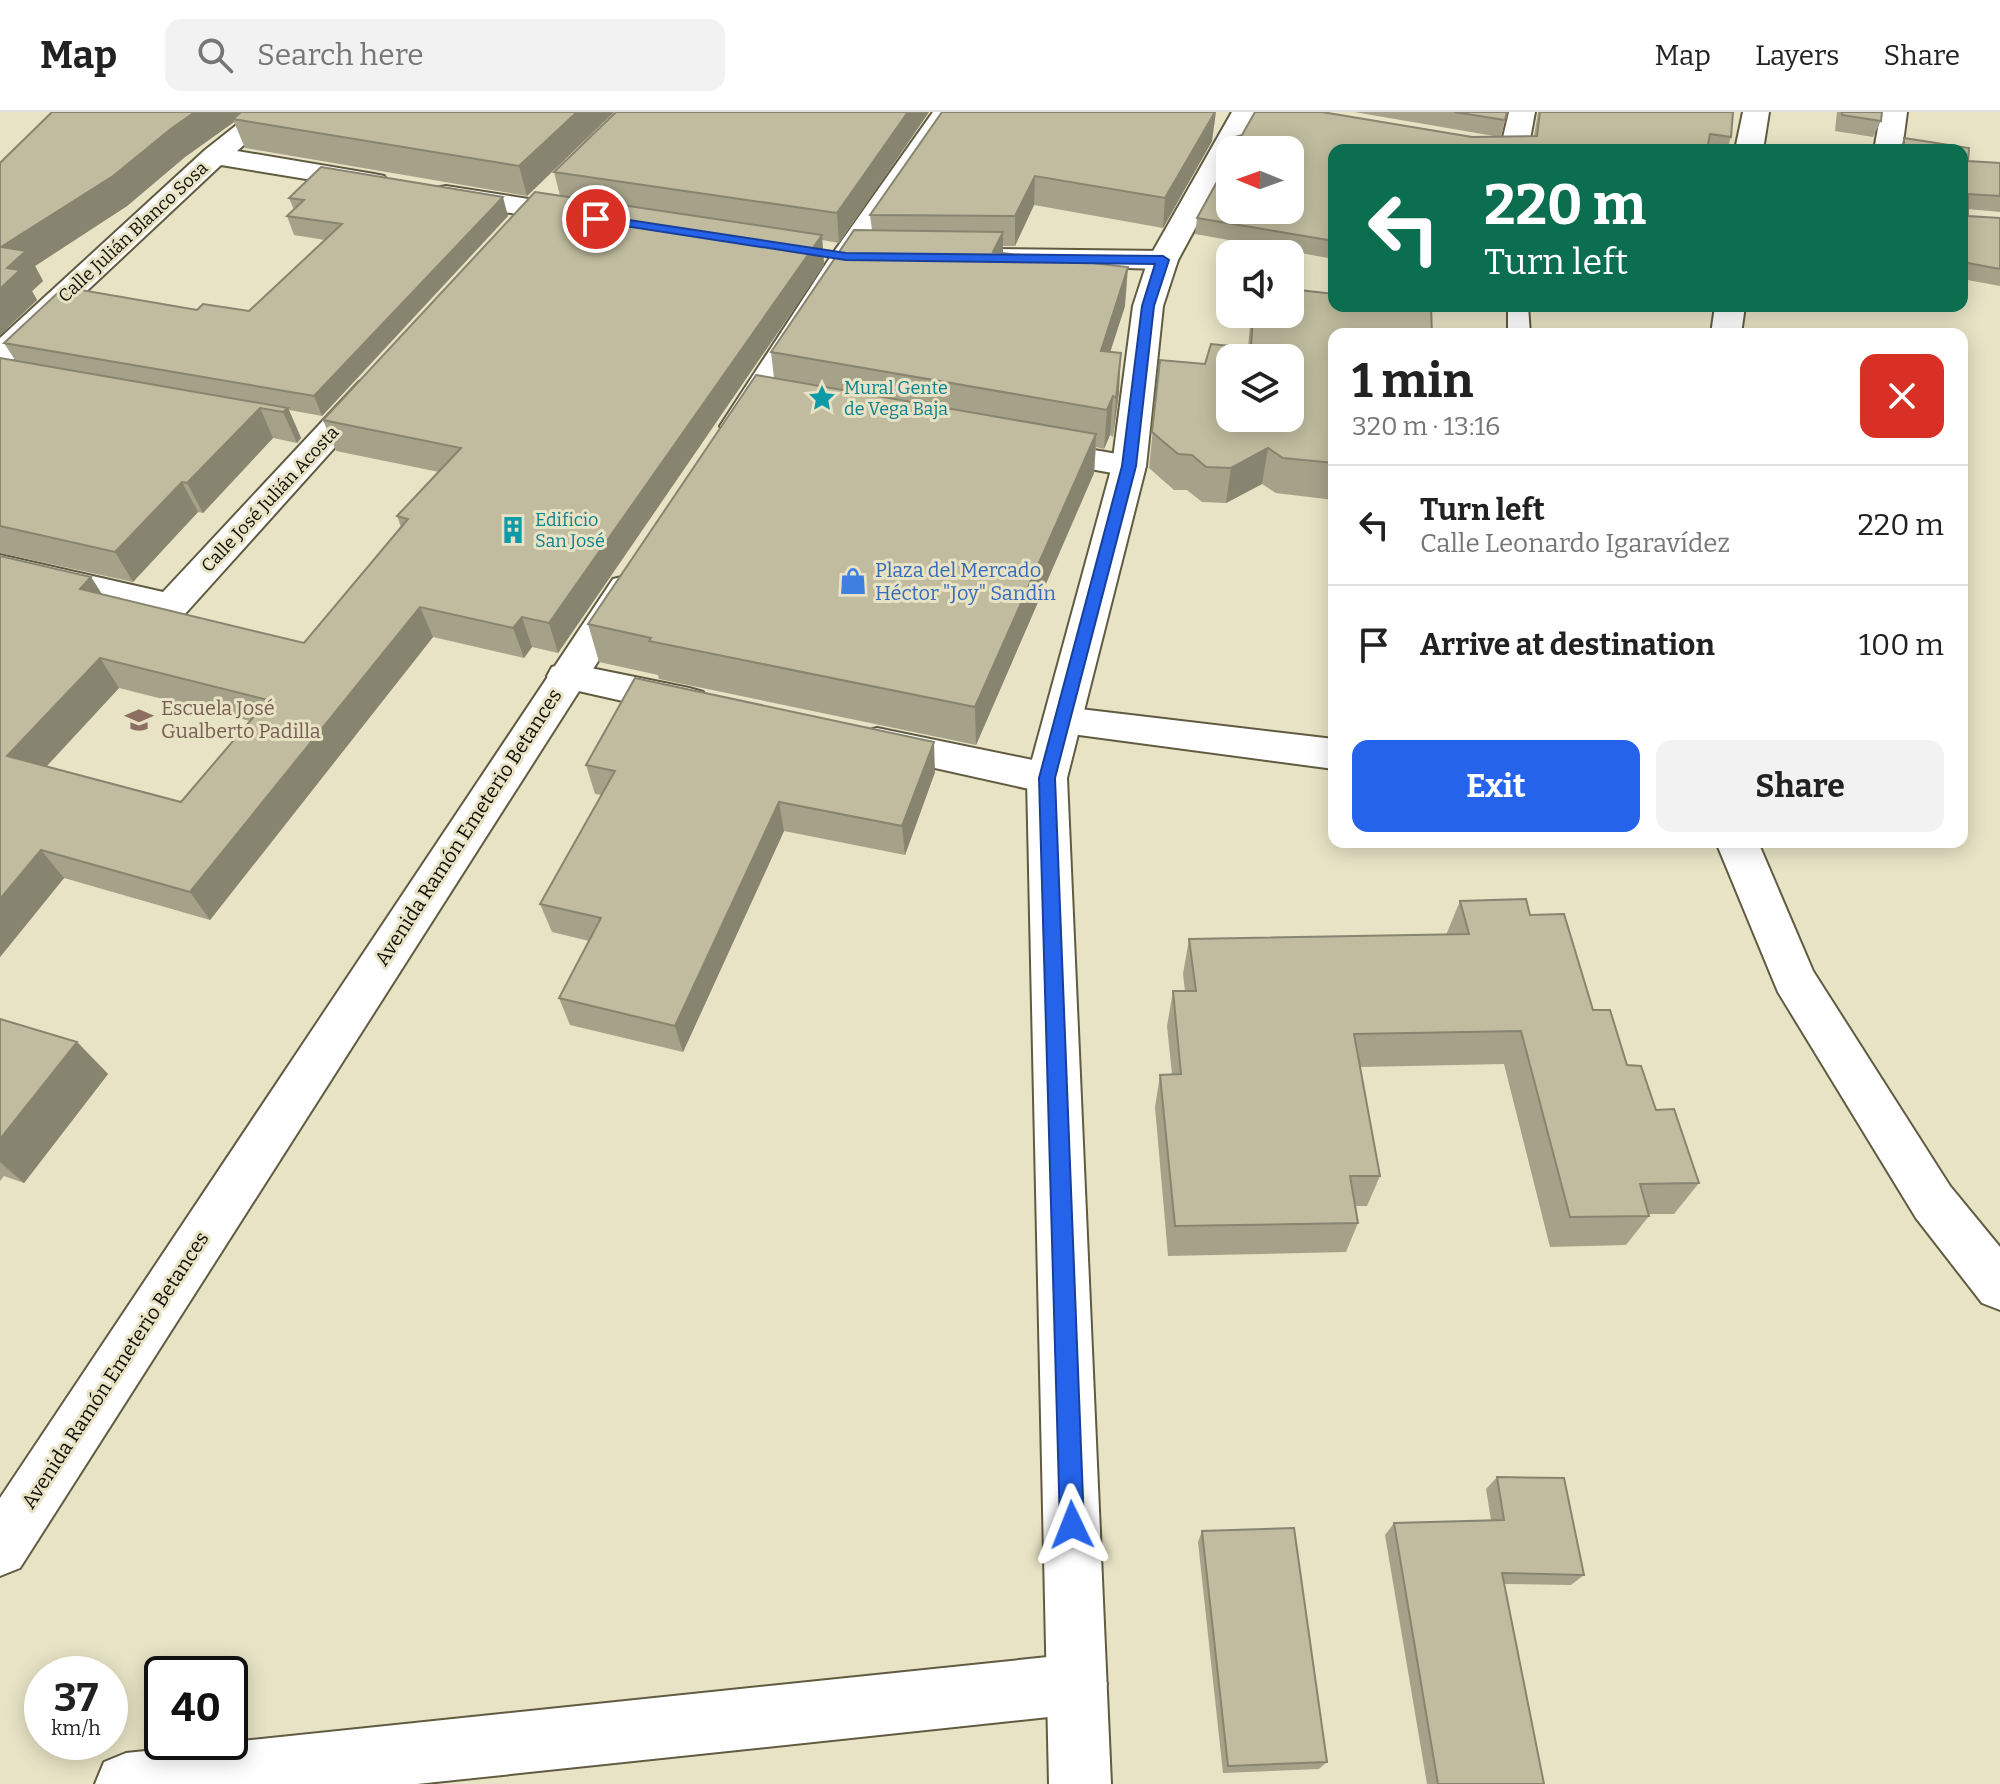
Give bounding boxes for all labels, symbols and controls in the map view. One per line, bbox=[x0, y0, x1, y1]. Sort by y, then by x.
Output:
search box bbox=[165, 19, 725, 91]
text: Map bbox=[40, 32, 117, 78]
icon: search bbox=[193, 33, 237, 77]
text: Search here bbox=[257, 37, 424, 73]
text: Map bbox=[1654, 39, 1711, 72]
text: Layers bbox=[1755, 39, 1839, 72]
text: Share bbox=[1883, 39, 1960, 72]
north arrow bbox=[1216, 136, 1304, 224]
map controls bbox=[1216, 136, 1304, 432]
street label: Calle Julián Blanco Sosa bbox=[54, 157, 213, 307]
text: 220 m bbox=[1484, 172, 1646, 239]
icon: left bbox=[1352, 176, 1456, 280]
pin bbox=[562, 185, 630, 253]
icon: arrive bbox=[574, 197, 618, 241]
button: sound bbox=[1216, 240, 1304, 328]
text: Turn left bbox=[1484, 240, 1628, 284]
button: layers bbox=[1216, 344, 1304, 432]
text: 1 min bbox=[1352, 352, 1473, 410]
button: close bbox=[1860, 354, 1944, 438]
place label: Mural Gente de Vega Baja bbox=[844, 377, 948, 420]
place icon: Mural Gente de Vega Baja bbox=[807, 383, 837, 413]
text: 320 m · 13:16 bbox=[1352, 411, 1500, 442]
street label: Calle José Julián Acosta bbox=[197, 421, 343, 577]
text: Turn left bbox=[1420, 492, 1545, 528]
icon: left bbox=[1352, 503, 1396, 547]
text: 220 m bbox=[1858, 507, 1944, 543]
place label: Edificio San José bbox=[535, 509, 605, 552]
building icon: Edificio San José bbox=[498, 515, 528, 545]
text: Calle Leonardo Igaravídez bbox=[1420, 528, 1730, 559]
place label: Plaza del Mercado Héctor "Joy" Sandín bbox=[875, 558, 1056, 605]
shop icon: Plaza del Mercado Héctor "Joy" Sandín bbox=[838, 566, 868, 596]
icon: arrive bbox=[1352, 623, 1396, 667]
text: Arrive at destination bbox=[1420, 627, 1715, 663]
text: 100 m bbox=[1859, 627, 1944, 663]
street label: Avenida Ramón Emeterio Betances bbox=[369, 684, 567, 970]
place label: Escuela José Gualberto Padilla bbox=[161, 696, 321, 743]
school or university icon: Escuela José Gualberto Padilla bbox=[124, 705, 154, 735]
button: Exit bbox=[1352, 740, 1640, 832]
button: Share bbox=[1656, 740, 1944, 832]
street label: Avenida Ramón Emeterio Betances bbox=[16, 1227, 214, 1513]
position arrow bbox=[1030, 1483, 1114, 1567]
speed limit sign: 40 bbox=[144, 1656, 248, 1760]
text: 37 bbox=[54, 1674, 98, 1722]
text: km/h bbox=[51, 1716, 101, 1740]

